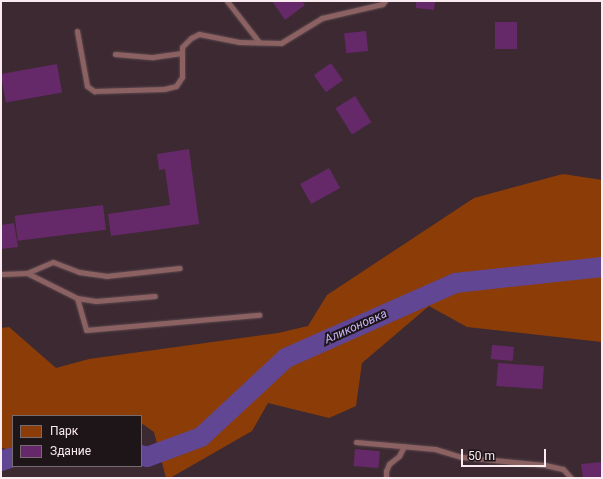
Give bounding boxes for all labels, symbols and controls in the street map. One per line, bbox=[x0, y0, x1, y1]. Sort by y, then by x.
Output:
water label: Аликоновка bbox=[323, 307, 389, 347]
legend bbox=[12, 415, 142, 467]
text: Парк bbox=[50, 424, 78, 438]
scale bar bbox=[463, 441, 548, 467]
text: Здание bbox=[50, 444, 91, 458]
text: 50 m bbox=[468, 449, 495, 463]

